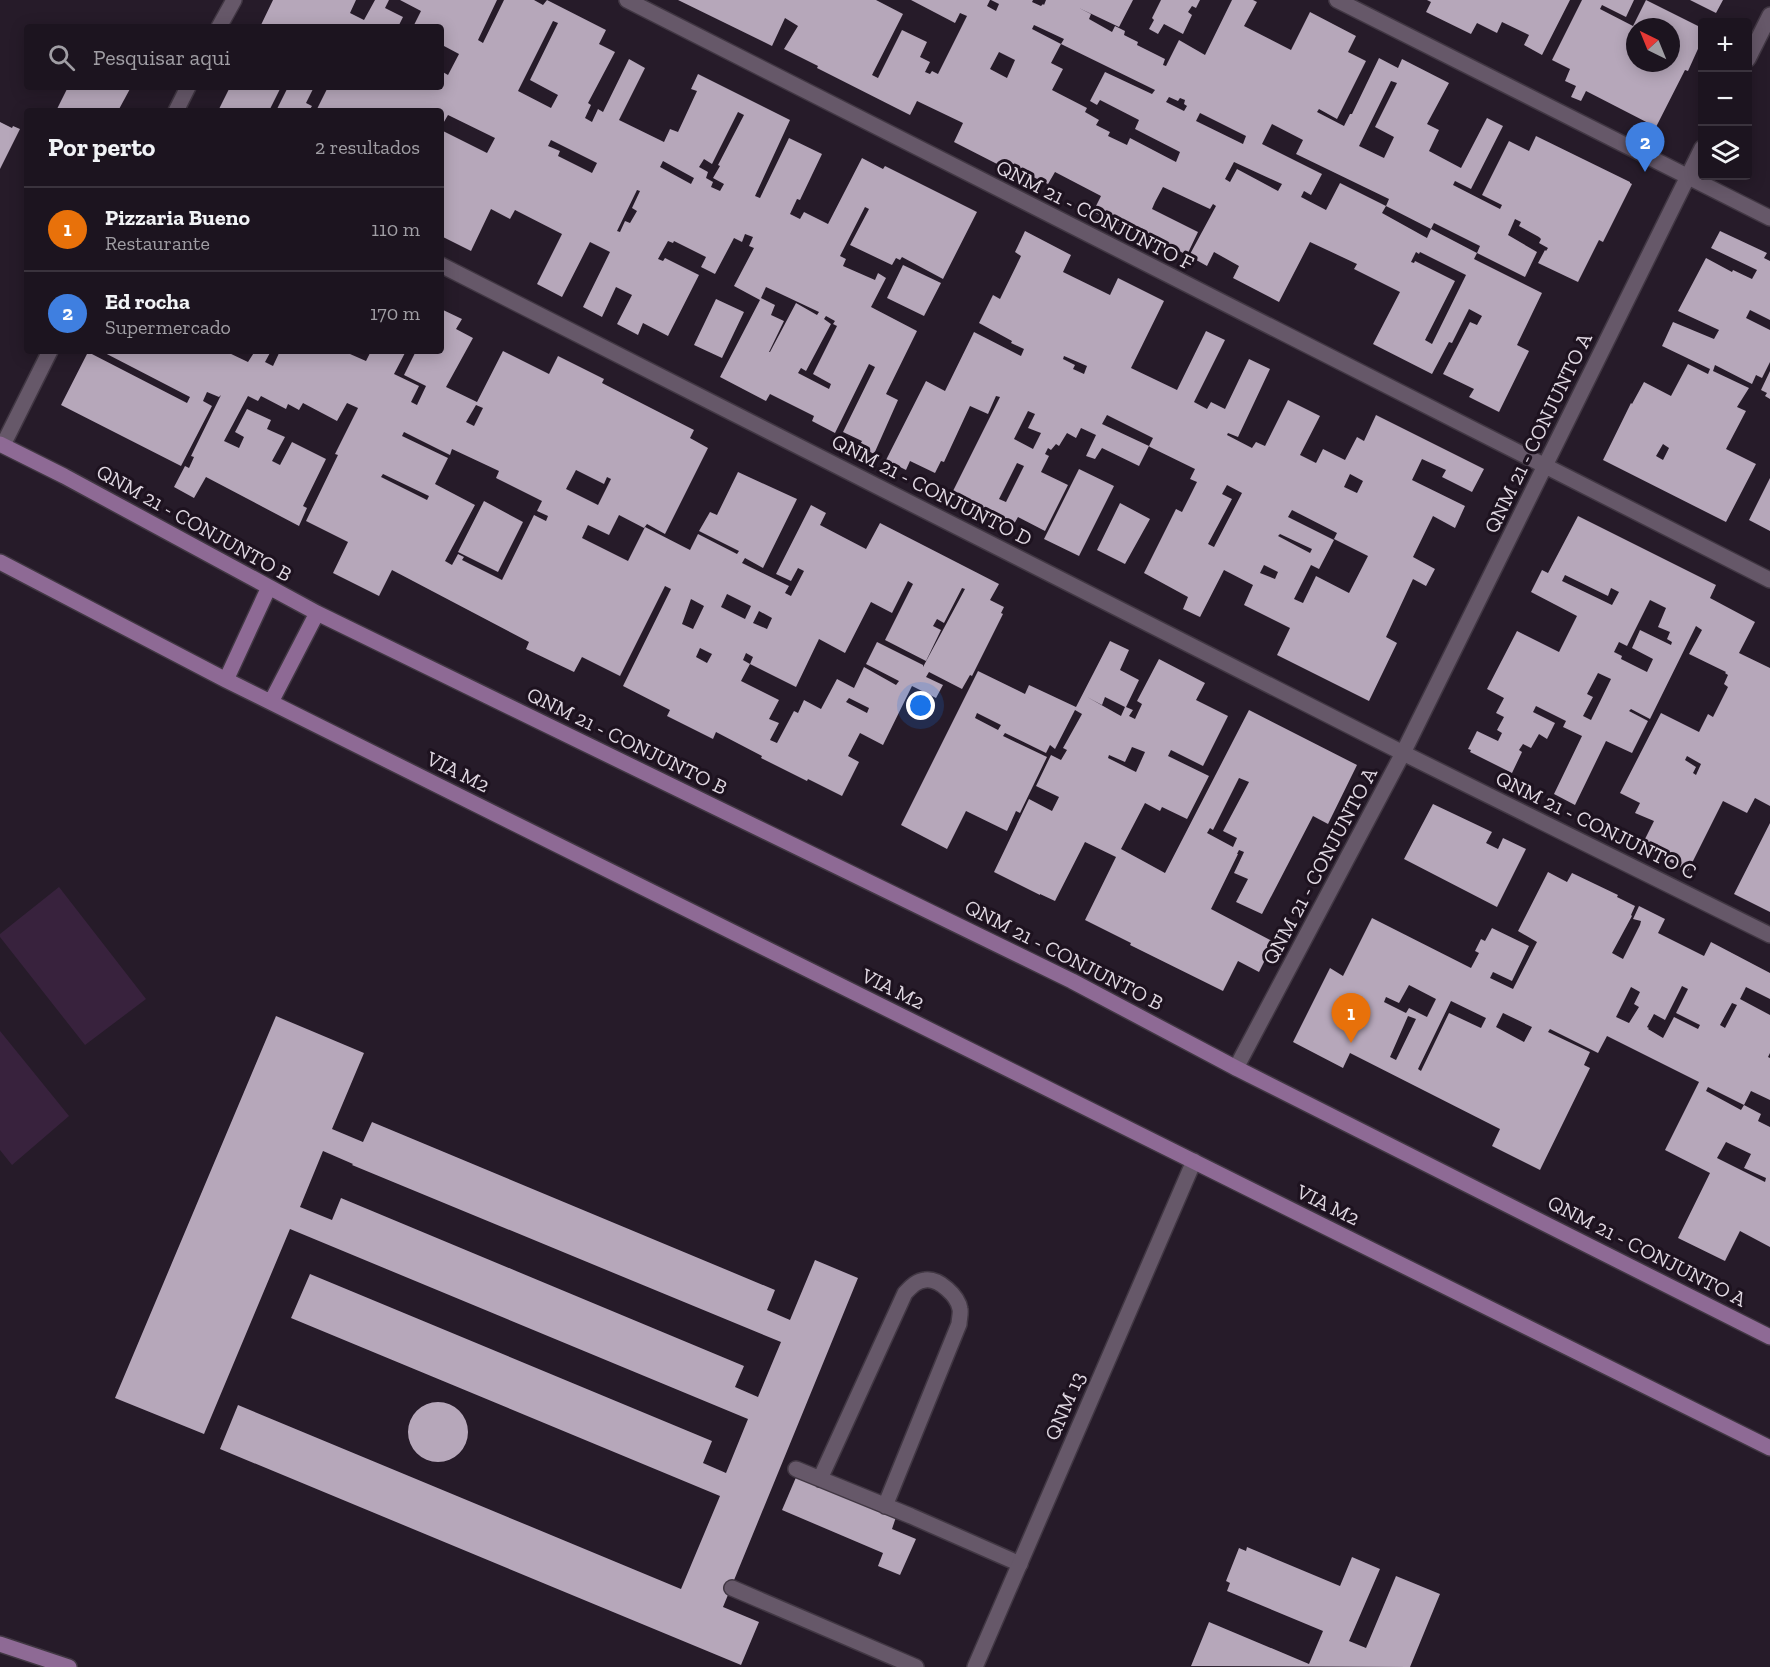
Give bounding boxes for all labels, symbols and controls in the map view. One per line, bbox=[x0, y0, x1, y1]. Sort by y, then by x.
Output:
north arrow bbox=[1626, 18, 1680, 72]
map controls bbox=[1698, 18, 1752, 180]
button: + bbox=[1698, 18, 1752, 72]
search box bbox=[24, 24, 444, 90]
icon: search bbox=[45, 41, 78, 74]
text: Pesquisar aqui bbox=[93, 44, 230, 71]
button: − bbox=[1698, 72, 1752, 126]
pin: 2 bbox=[1626, 122, 1664, 172]
button: layers bbox=[1698, 126, 1752, 180]
text: Por perto bbox=[48, 131, 155, 163]
text: 2 resultados bbox=[315, 135, 420, 159]
street label: QNM 21 - CONJUNTO F bbox=[992, 154, 1198, 275]
text: Pizzaria Bueno bbox=[105, 204, 250, 231]
text: 1 bbox=[63, 217, 72, 241]
text: 110 m bbox=[371, 217, 420, 241]
text: Restaurante bbox=[105, 231, 210, 255]
text: Ed rocha bbox=[105, 288, 190, 315]
text: 2 bbox=[62, 301, 73, 325]
text: 170 m bbox=[370, 301, 420, 325]
text: Supermercado bbox=[105, 315, 231, 339]
street label: QNM 21 - CONJUNTO A bbox=[1478, 328, 1597, 537]
street label: QNM 21 - CONJUNTO D bbox=[828, 428, 1037, 551]
street label: QNM 21 - CONJUNTO B bbox=[92, 458, 296, 587]
street label: QNM 21 - CONJUNTO B bbox=[523, 681, 731, 800]
your location bbox=[906, 691, 935, 720]
street label: VIA M2 bbox=[422, 745, 494, 798]
street label: QNM 21 - CONJUNTO A bbox=[1257, 763, 1382, 969]
street label: QNM 21 - CONJUNTO C bbox=[1492, 765, 1701, 884]
street label: QNM 21 - CONJUNTO B bbox=[961, 894, 1168, 1016]
street label: VIA M2 bbox=[857, 962, 929, 1015]
pin: 1 bbox=[1332, 994, 1370, 1043]
street label: VIA M2 bbox=[1292, 1178, 1364, 1231]
street label: QNM 21 - CONJUNTO A bbox=[1544, 1190, 1751, 1312]
street label: QNM 13 bbox=[1039, 1368, 1090, 1444]

